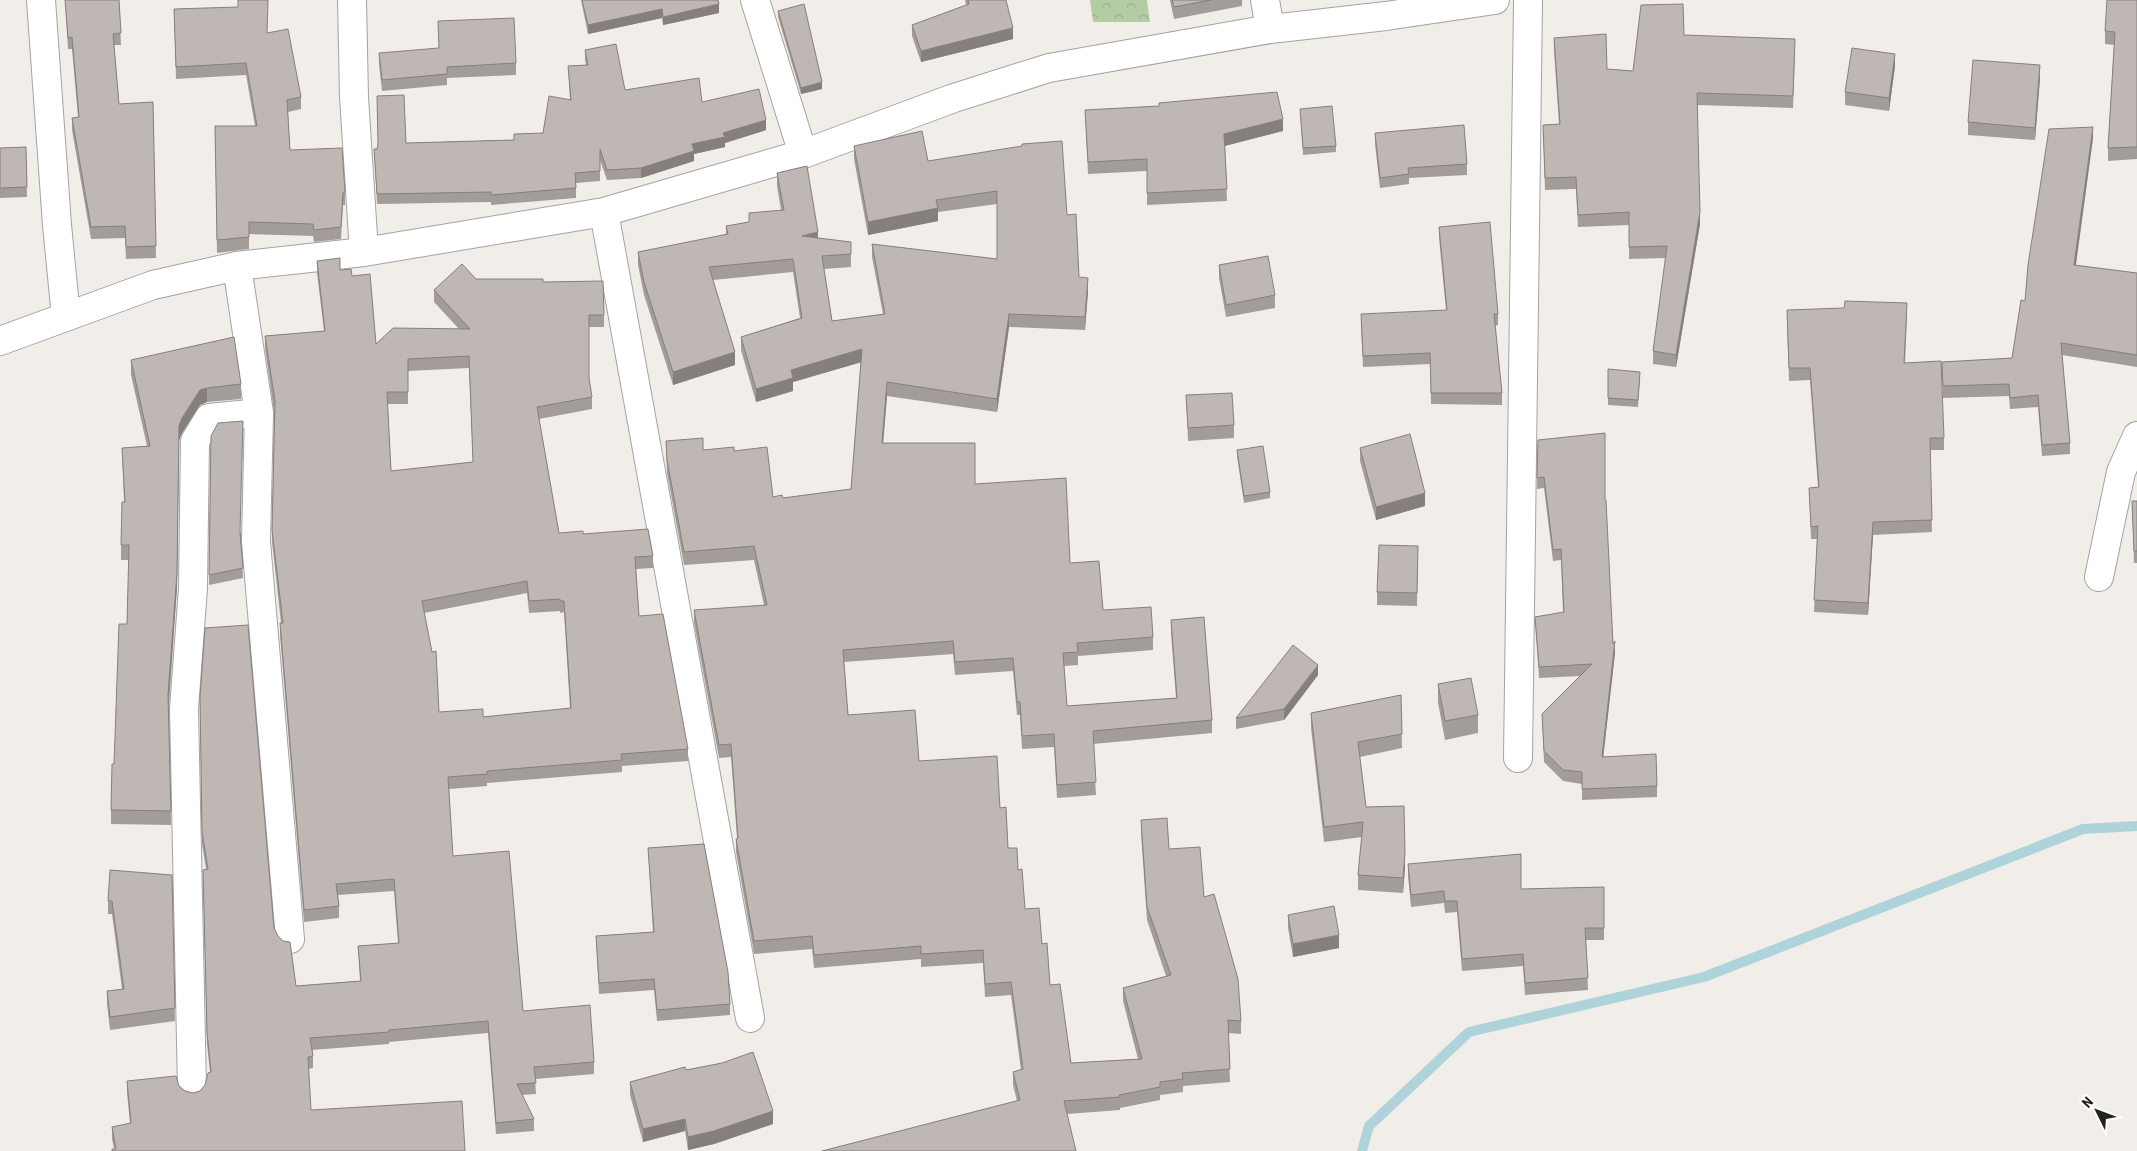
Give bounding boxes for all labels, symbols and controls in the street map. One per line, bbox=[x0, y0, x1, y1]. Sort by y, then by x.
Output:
north arrow bbox=[2072, 1086, 2122, 1136]
text: N bbox=[2079, 1094, 2096, 1111]

